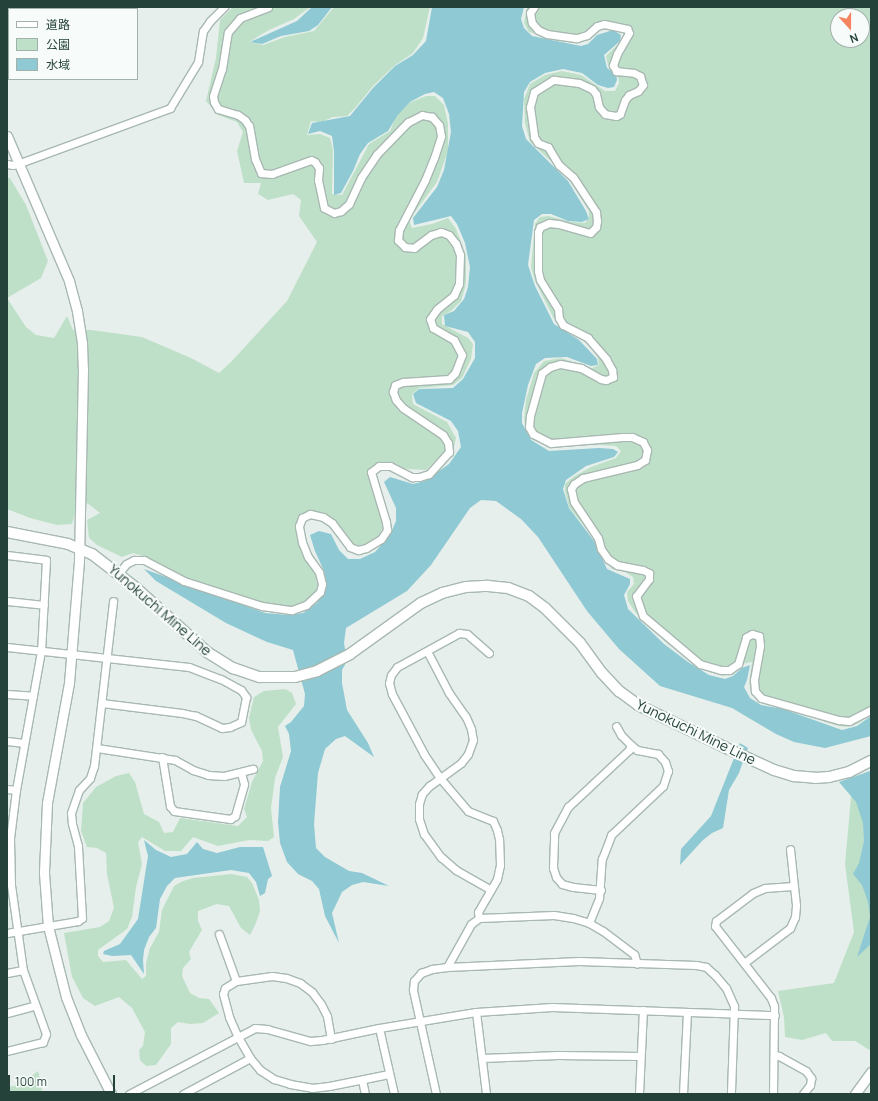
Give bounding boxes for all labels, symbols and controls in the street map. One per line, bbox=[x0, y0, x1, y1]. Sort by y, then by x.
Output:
legend bbox=[8, 8, 138, 80]
north arrow bbox=[830, 8, 870, 48]
text: 道路 bbox=[46, 16, 70, 33]
text: N bbox=[848, 30, 860, 47]
text: 公園 bbox=[46, 36, 70, 53]
text: 水域 bbox=[46, 56, 70, 73]
street label: Yunokuchi Mine Line bbox=[105, 561, 215, 659]
street label: Yunokuchi Mine Line bbox=[634, 696, 758, 768]
scale bar bbox=[10, 1067, 117, 1093]
text: 100 m bbox=[15, 1073, 47, 1090]

